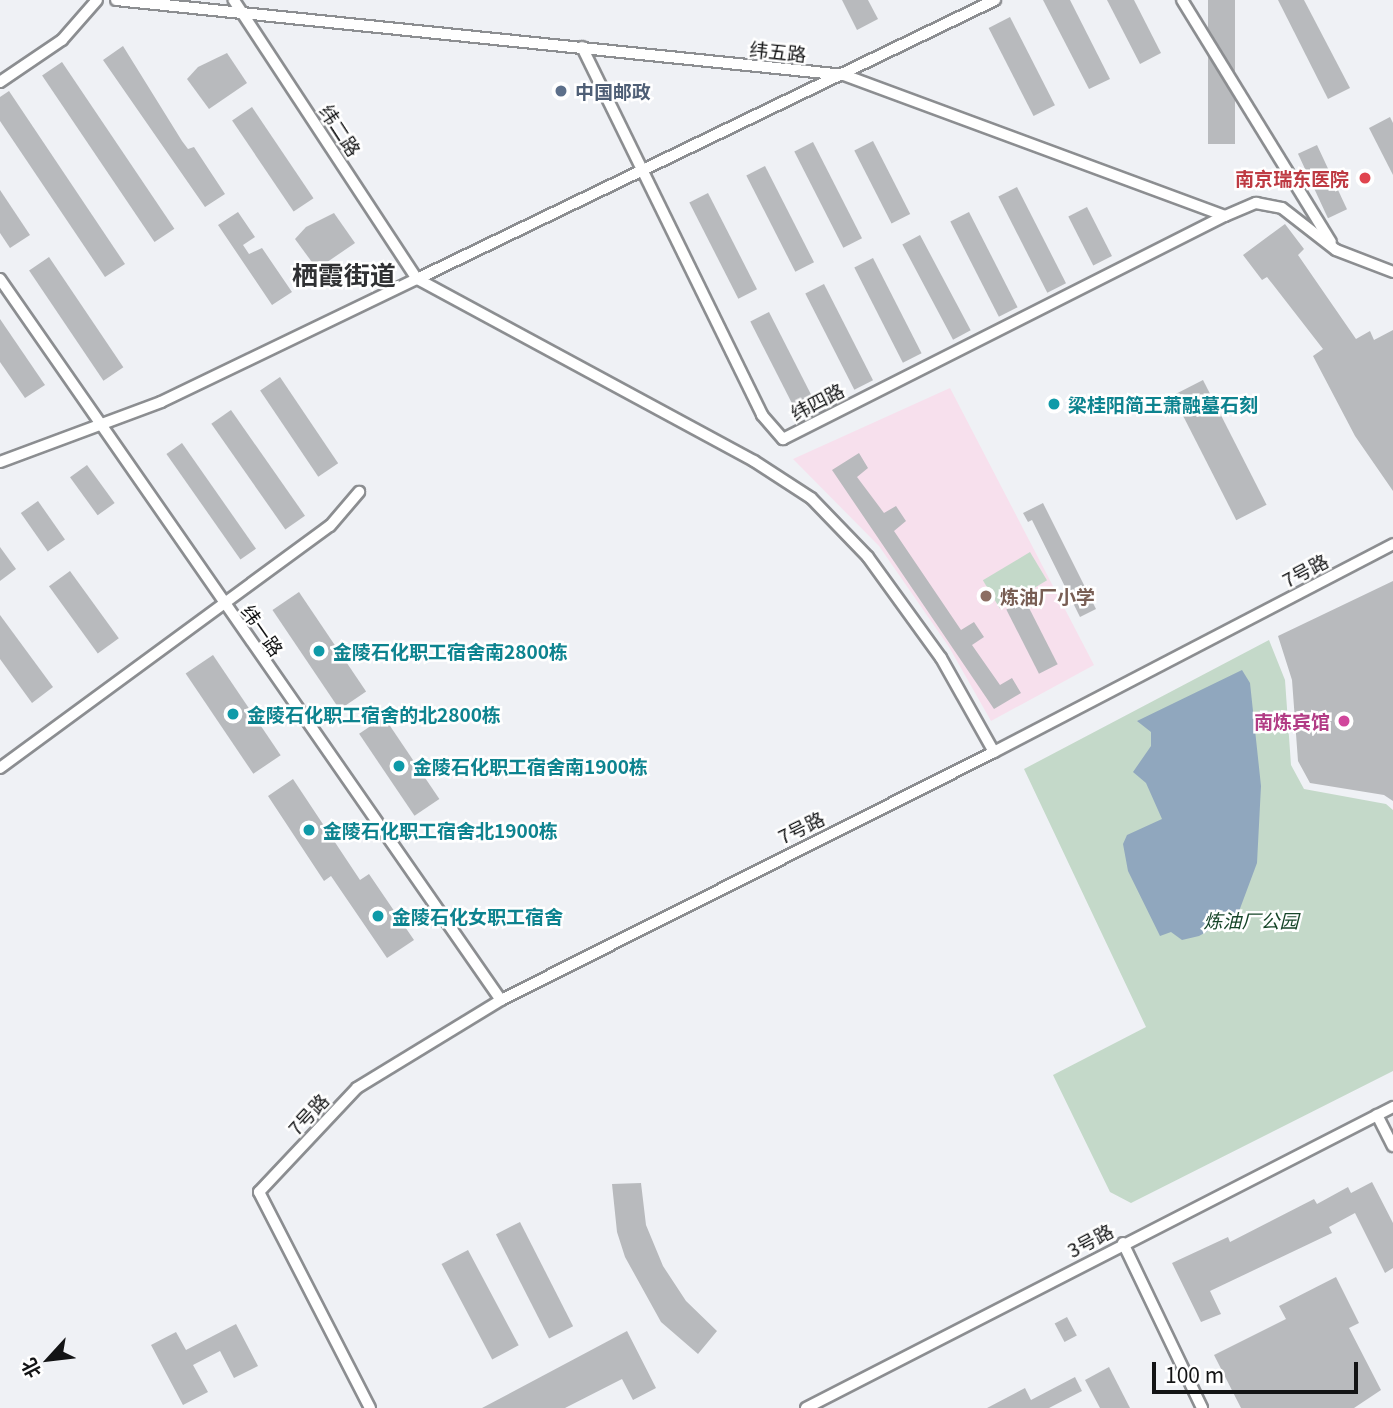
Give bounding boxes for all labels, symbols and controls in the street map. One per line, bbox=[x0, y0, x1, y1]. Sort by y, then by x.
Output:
street label: 纬五路 bbox=[748, 37, 808, 65]
place label: 中国邮政 bbox=[575, 80, 651, 102]
marker: 中国邮政 bbox=[553, 83, 569, 99]
street label: 纬二路 bbox=[316, 100, 366, 160]
place label: 南京瑞东医院 bbox=[1235, 167, 1349, 189]
marker: 南京瑞东医院 bbox=[1355, 168, 1375, 188]
district label: 栖霞街道 bbox=[292, 258, 396, 290]
street label: 纬四路 bbox=[786, 378, 848, 424]
place label: 梁桂阳简王萧融墓石刻 bbox=[1068, 393, 1258, 415]
marker: 梁桂阳简王萧融墓石刻 bbox=[1046, 396, 1062, 412]
street label: 7号路 bbox=[1278, 549, 1332, 591]
place label: 炼油厂小学 bbox=[1000, 585, 1095, 607]
marker: 炼油厂小学 bbox=[978, 588, 994, 604]
street label: 纬一路 bbox=[237, 600, 289, 660]
place label: 金陵石化职工宿舍南2800栋 bbox=[333, 640, 568, 662]
marker: 金陵石化职工宿舍南2800栋 bbox=[311, 643, 327, 659]
place label: 金陵石化职工宿舍的北2800栋 bbox=[247, 703, 501, 725]
marker: 金陵石化职工宿舍的北2800栋 bbox=[225, 706, 241, 722]
place label: 南炼宾馆 bbox=[1254, 710, 1330, 732]
marker: 南炼宾馆 bbox=[1336, 713, 1352, 729]
place label: 金陵石化职工宿舍南1900栋 bbox=[413, 755, 648, 777]
marker: 金陵石化职工宿舍南1900栋 bbox=[391, 758, 407, 774]
street label: 7号路 bbox=[774, 806, 828, 848]
place label: 金陵石化职工宿舍北1900栋 bbox=[323, 819, 558, 841]
marker: 金陵石化职工宿舍北1900栋 bbox=[301, 822, 317, 838]
place label: 金陵石化女职工宿舍 bbox=[392, 905, 563, 927]
marker: 金陵石化女职工宿舍 bbox=[370, 908, 386, 924]
park label: 炼油厂公园 bbox=[1204, 909, 1298, 931]
street label: 7号路 bbox=[283, 1088, 333, 1140]
street label: 3号路 bbox=[1063, 1219, 1117, 1261]
north arrow bbox=[14, 1324, 84, 1394]
scale bar bbox=[1155, 1348, 1362, 1392]
text: 北 bbox=[14, 1354, 46, 1383]
text: 100 m bbox=[1165, 1359, 1224, 1389]

